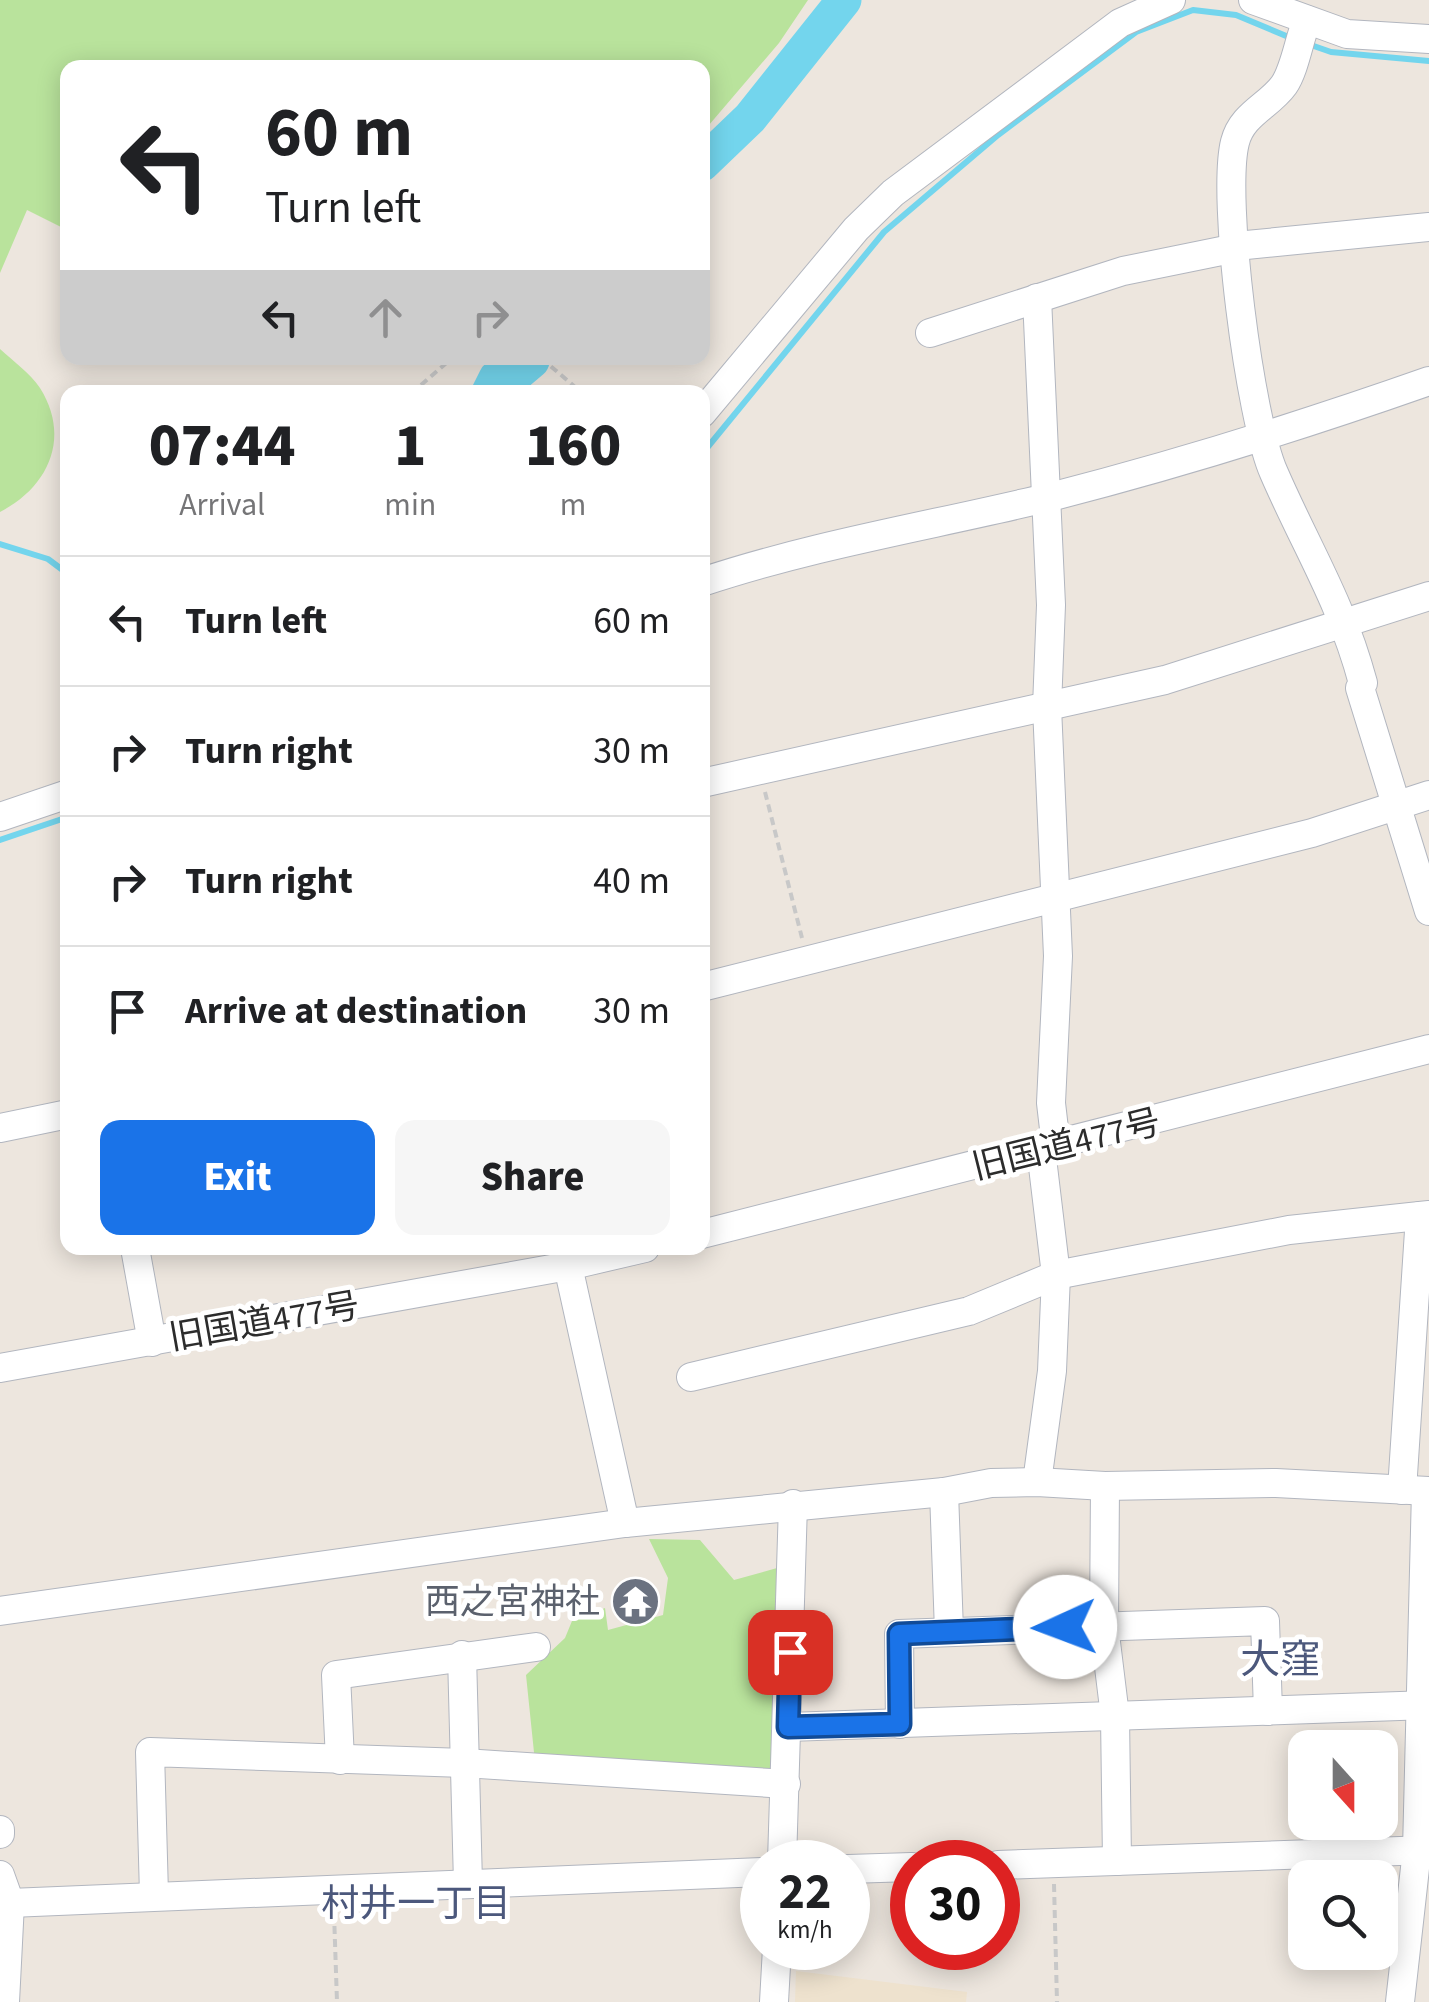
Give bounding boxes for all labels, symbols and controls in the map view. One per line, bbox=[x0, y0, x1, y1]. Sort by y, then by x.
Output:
text: 60 m bbox=[265, 83, 413, 183]
icon: left bbox=[100, 100, 230, 230]
text: Turn left bbox=[265, 176, 421, 240]
icon: left bbox=[253, 290, 308, 345]
icon: ahead bbox=[358, 290, 413, 345]
icon: right bbox=[463, 290, 518, 345]
text: 07:44 bbox=[149, 404, 296, 489]
text: 1 bbox=[394, 404, 426, 489]
text: 160 bbox=[525, 404, 621, 489]
text: Arrival bbox=[179, 482, 265, 528]
text: min bbox=[384, 482, 436, 528]
text: m bbox=[560, 482, 586, 528]
icon: left bbox=[100, 594, 155, 649]
text: Turn left bbox=[185, 594, 327, 648]
text: 60 m bbox=[593, 594, 670, 648]
icon: right bbox=[100, 724, 155, 779]
text: Turn right bbox=[185, 724, 353, 778]
text: 30 m bbox=[593, 724, 670, 778]
icon: right bbox=[100, 854, 155, 909]
text: Turn right bbox=[185, 854, 353, 908]
text: 40 m bbox=[593, 854, 670, 908]
icon: arrive bbox=[100, 984, 155, 1039]
text: Arrive at destination bbox=[185, 984, 527, 1038]
text: 30 m bbox=[593, 984, 670, 1038]
street label: 旧国道477号 bbox=[967, 1097, 1166, 1192]
button: Exit bbox=[100, 1120, 375, 1235]
button: Share bbox=[395, 1120, 670, 1235]
street label: 旧国道477号 bbox=[165, 1281, 363, 1363]
temple icon: 西之宮神社 bbox=[609, 1575, 661, 1627]
position arrow bbox=[1013, 1575, 1117, 1679]
place label: 西之宮神社 bbox=[425, 1577, 600, 1627]
pin bbox=[748, 1610, 833, 1695]
icon: arrive bbox=[763, 1625, 818, 1680]
district label: 大窪 bbox=[1240, 1632, 1320, 1689]
north arrow bbox=[1288, 1730, 1398, 1840]
map controls bbox=[1288, 1730, 1398, 1970]
speed limit sign: 30 bbox=[890, 1840, 1020, 1970]
text: 22 bbox=[779, 1857, 831, 1928]
button: search bbox=[1288, 1860, 1398, 1970]
district label: 村井一丁目 bbox=[321, 1877, 511, 1931]
text: km/h bbox=[777, 1912, 833, 1948]

